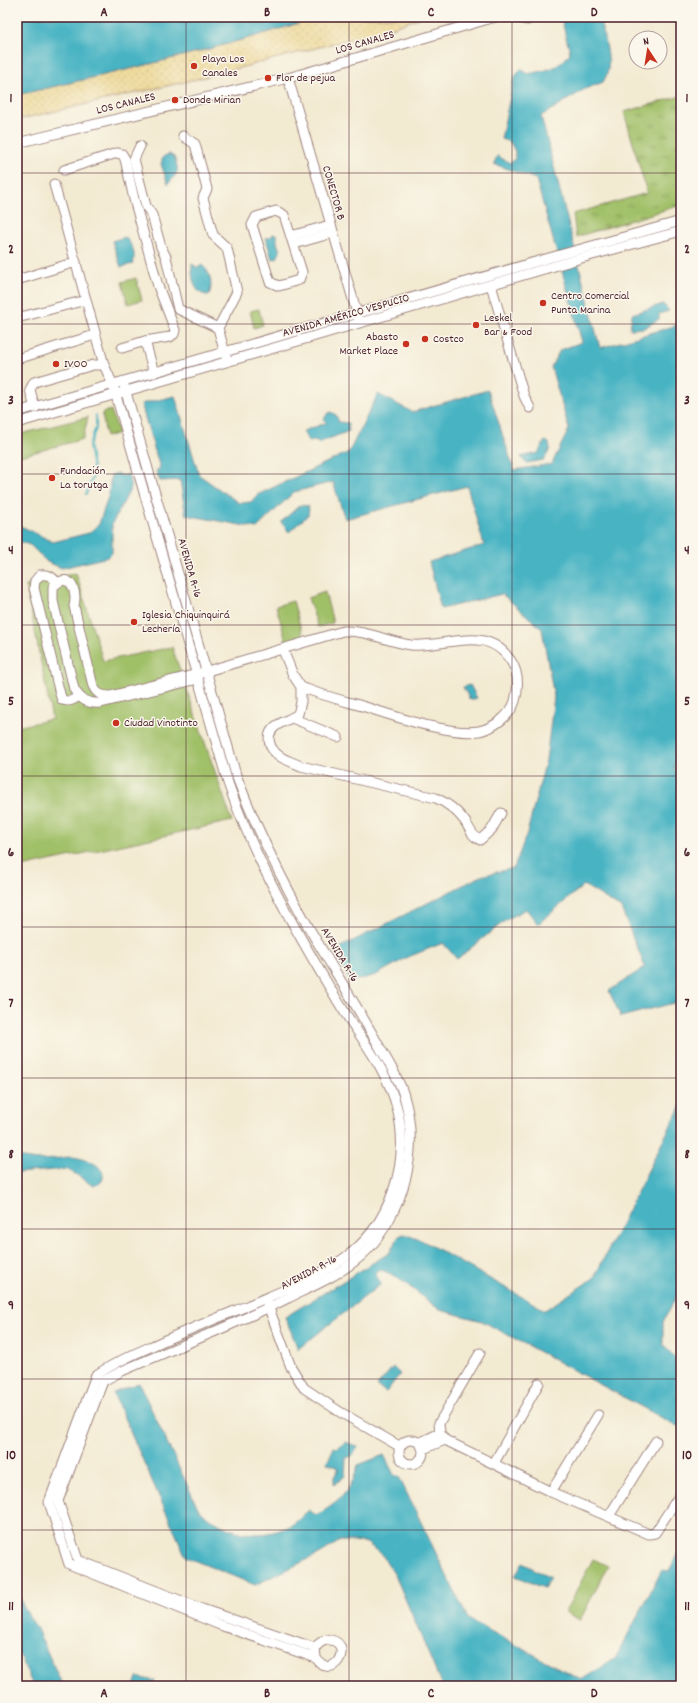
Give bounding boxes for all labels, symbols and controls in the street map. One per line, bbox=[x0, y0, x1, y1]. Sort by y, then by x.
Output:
text: A bbox=[100, 4, 108, 23]
text: B bbox=[264, 4, 270, 23]
text: C bbox=[428, 4, 435, 23]
text: D bbox=[591, 4, 598, 23]
street label: LOS CANALES bbox=[334, 26, 396, 60]
north arrow bbox=[628, 30, 668, 70]
text: N bbox=[642, 34, 651, 51]
place label: Playa Los Canales bbox=[202, 51, 244, 82]
marker: Playa Los Canales bbox=[189, 61, 199, 71]
place label: Flor de pejua bbox=[276, 70, 336, 87]
marker: Flor de pejua bbox=[263, 73, 273, 83]
street label: LOS CANALES bbox=[95, 88, 157, 120]
text: 1 bbox=[10, 90, 13, 109]
text: 1 bbox=[686, 90, 689, 109]
place label: Donde Mirian bbox=[183, 92, 241, 109]
marker: Donde Mirian bbox=[170, 95, 180, 105]
street label: CONECTOR B bbox=[317, 164, 349, 223]
text: 2 bbox=[8, 241, 14, 260]
text: 2 bbox=[684, 241, 690, 260]
place label: Centro Comercial Punta Marina bbox=[551, 288, 630, 319]
street label: AVENIDA AMÉRICO VESPUCIO bbox=[281, 290, 412, 342]
marker: Centro Comercial Punta Marina bbox=[538, 298, 548, 308]
place label: Leskel Bar & Food bbox=[484, 310, 532, 341]
marker: Leskel Bar & Food bbox=[471, 320, 481, 330]
place label: Abasto Market Place bbox=[339, 329, 398, 360]
place label: Costco bbox=[433, 331, 464, 348]
marker: Costco bbox=[420, 334, 430, 344]
marker: Abasto Market Place bbox=[401, 339, 411, 349]
place label: IVOO bbox=[64, 356, 87, 373]
marker: IVOO bbox=[51, 359, 61, 369]
text: 3 bbox=[8, 392, 14, 411]
text: 3 bbox=[684, 392, 690, 411]
place label: Fundación La torutga bbox=[60, 463, 108, 494]
marker: Fundación La torutga bbox=[47, 473, 57, 483]
street label: AVENIDA R-16 bbox=[172, 536, 206, 600]
text: 4 bbox=[8, 542, 14, 561]
text: 4 bbox=[684, 542, 690, 561]
place label: Iglesia Chiquinquirá Lechería bbox=[142, 607, 230, 638]
marker: Iglesia Chiquinquirá Lechería bbox=[129, 617, 139, 627]
text: 5 bbox=[8, 693, 14, 712]
text: 5 bbox=[684, 693, 690, 712]
place label: Ciudad Vinotinto bbox=[124, 715, 198, 732]
marker: Ciudad Vinotinto bbox=[111, 718, 121, 728]
text: 6 bbox=[8, 844, 15, 863]
text: 6 bbox=[684, 844, 691, 863]
street label: AVENIDA R-16 bbox=[316, 924, 362, 986]
text: 7 bbox=[9, 995, 14, 1014]
text: 7 bbox=[685, 995, 690, 1014]
text: 8 bbox=[8, 1146, 14, 1165]
text: 8 bbox=[684, 1146, 690, 1165]
street label: AVENIDA R-16 bbox=[278, 1251, 340, 1295]
text: 9 bbox=[8, 1297, 14, 1316]
text: 9 bbox=[684, 1297, 690, 1316]
text: 10 bbox=[6, 1447, 16, 1466]
text: 10 bbox=[682, 1447, 692, 1466]
text: 11 bbox=[8, 1598, 14, 1617]
text: 11 bbox=[684, 1598, 690, 1617]
text: A bbox=[100, 1685, 108, 1703]
text: B bbox=[264, 1685, 270, 1703]
text: C bbox=[428, 1685, 435, 1703]
text: D bbox=[591, 1685, 598, 1703]

